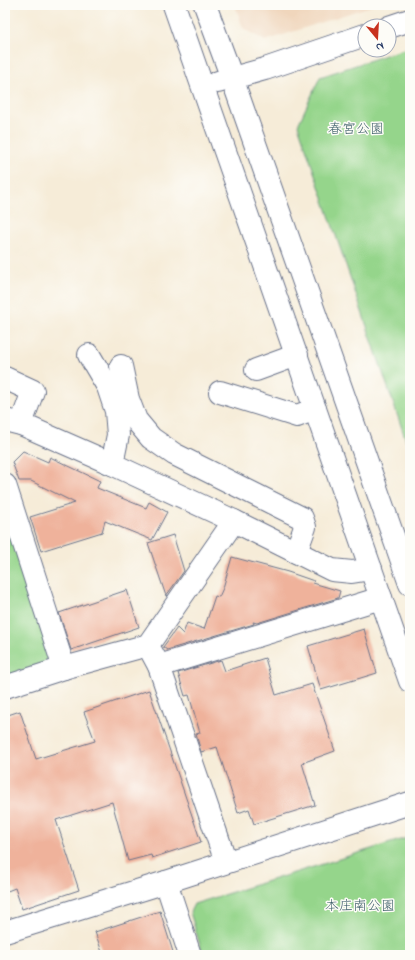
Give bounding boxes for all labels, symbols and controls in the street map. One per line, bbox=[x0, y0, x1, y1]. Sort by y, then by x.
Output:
north arrow bbox=[357, 18, 397, 58]
text: N bbox=[374, 38, 386, 55]
park label: 春宮公園 bbox=[328, 119, 384, 140]
park label: 本庄南公園 bbox=[325, 896, 395, 917]

